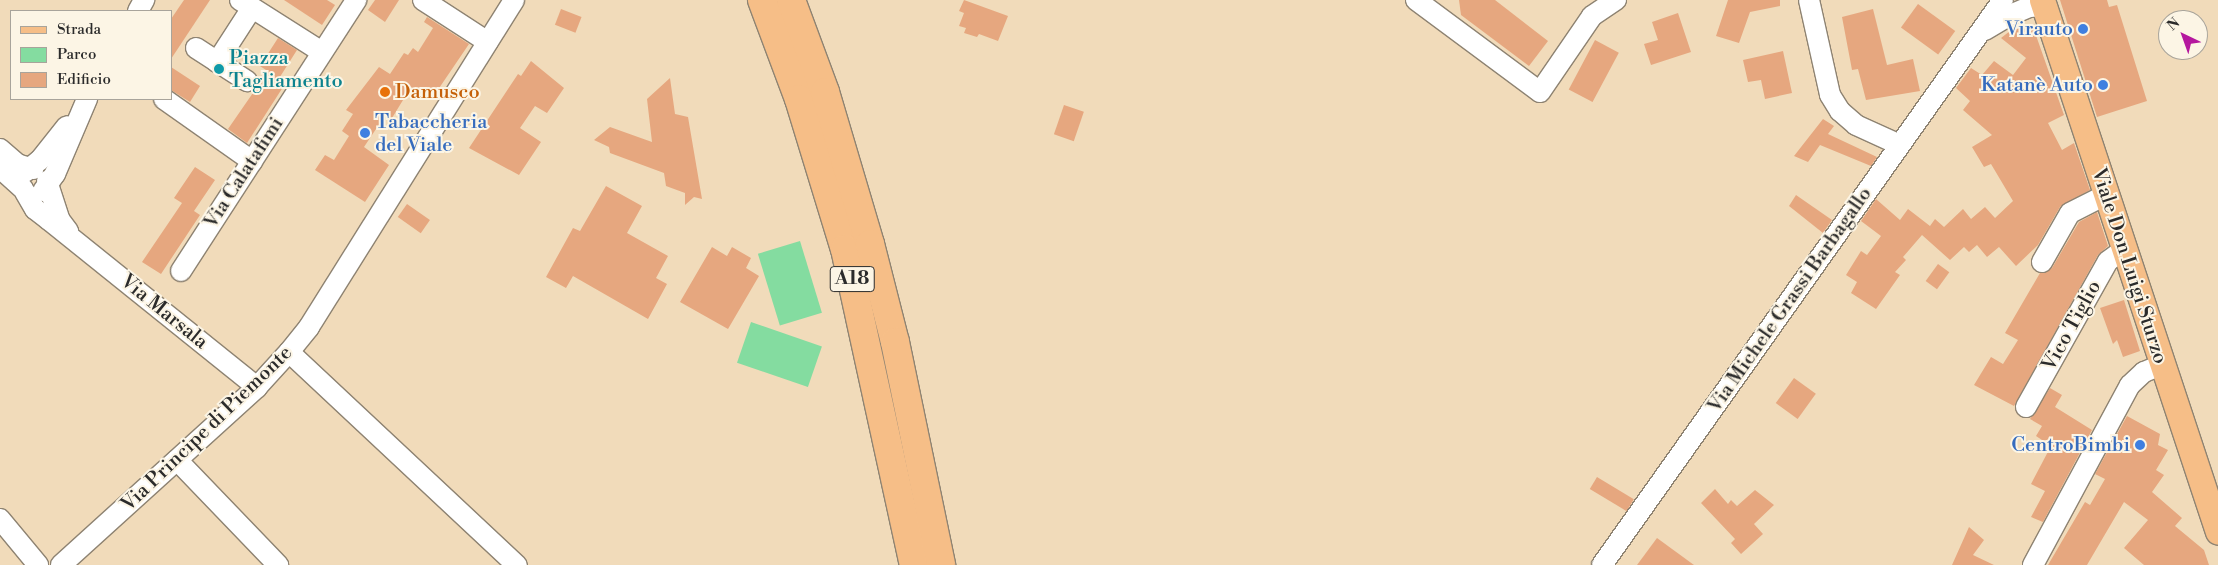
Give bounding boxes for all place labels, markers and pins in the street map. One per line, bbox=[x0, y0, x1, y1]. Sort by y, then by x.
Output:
place label: Virauto bbox=[2005, 17, 2073, 41]
marker: Virauto bbox=[2077, 23, 2089, 35]
place label: Piazza Tagliamento bbox=[229, 46, 343, 93]
marker: Piazza Tagliamento bbox=[213, 63, 225, 75]
place label: Katanè Auto bbox=[1981, 73, 2093, 97]
marker: Katanè Auto bbox=[2097, 79, 2109, 91]
place label: Damusco bbox=[395, 80, 480, 104]
marker: Damusco bbox=[379, 86, 391, 98]
place label: Tabaccheria del Viale bbox=[375, 110, 487, 157]
marker: Tabaccheria del Viale bbox=[359, 127, 371, 139]
place label: CentroBimbi bbox=[2011, 433, 2130, 457]
marker: CentroBimbi bbox=[2134, 439, 2146, 451]

